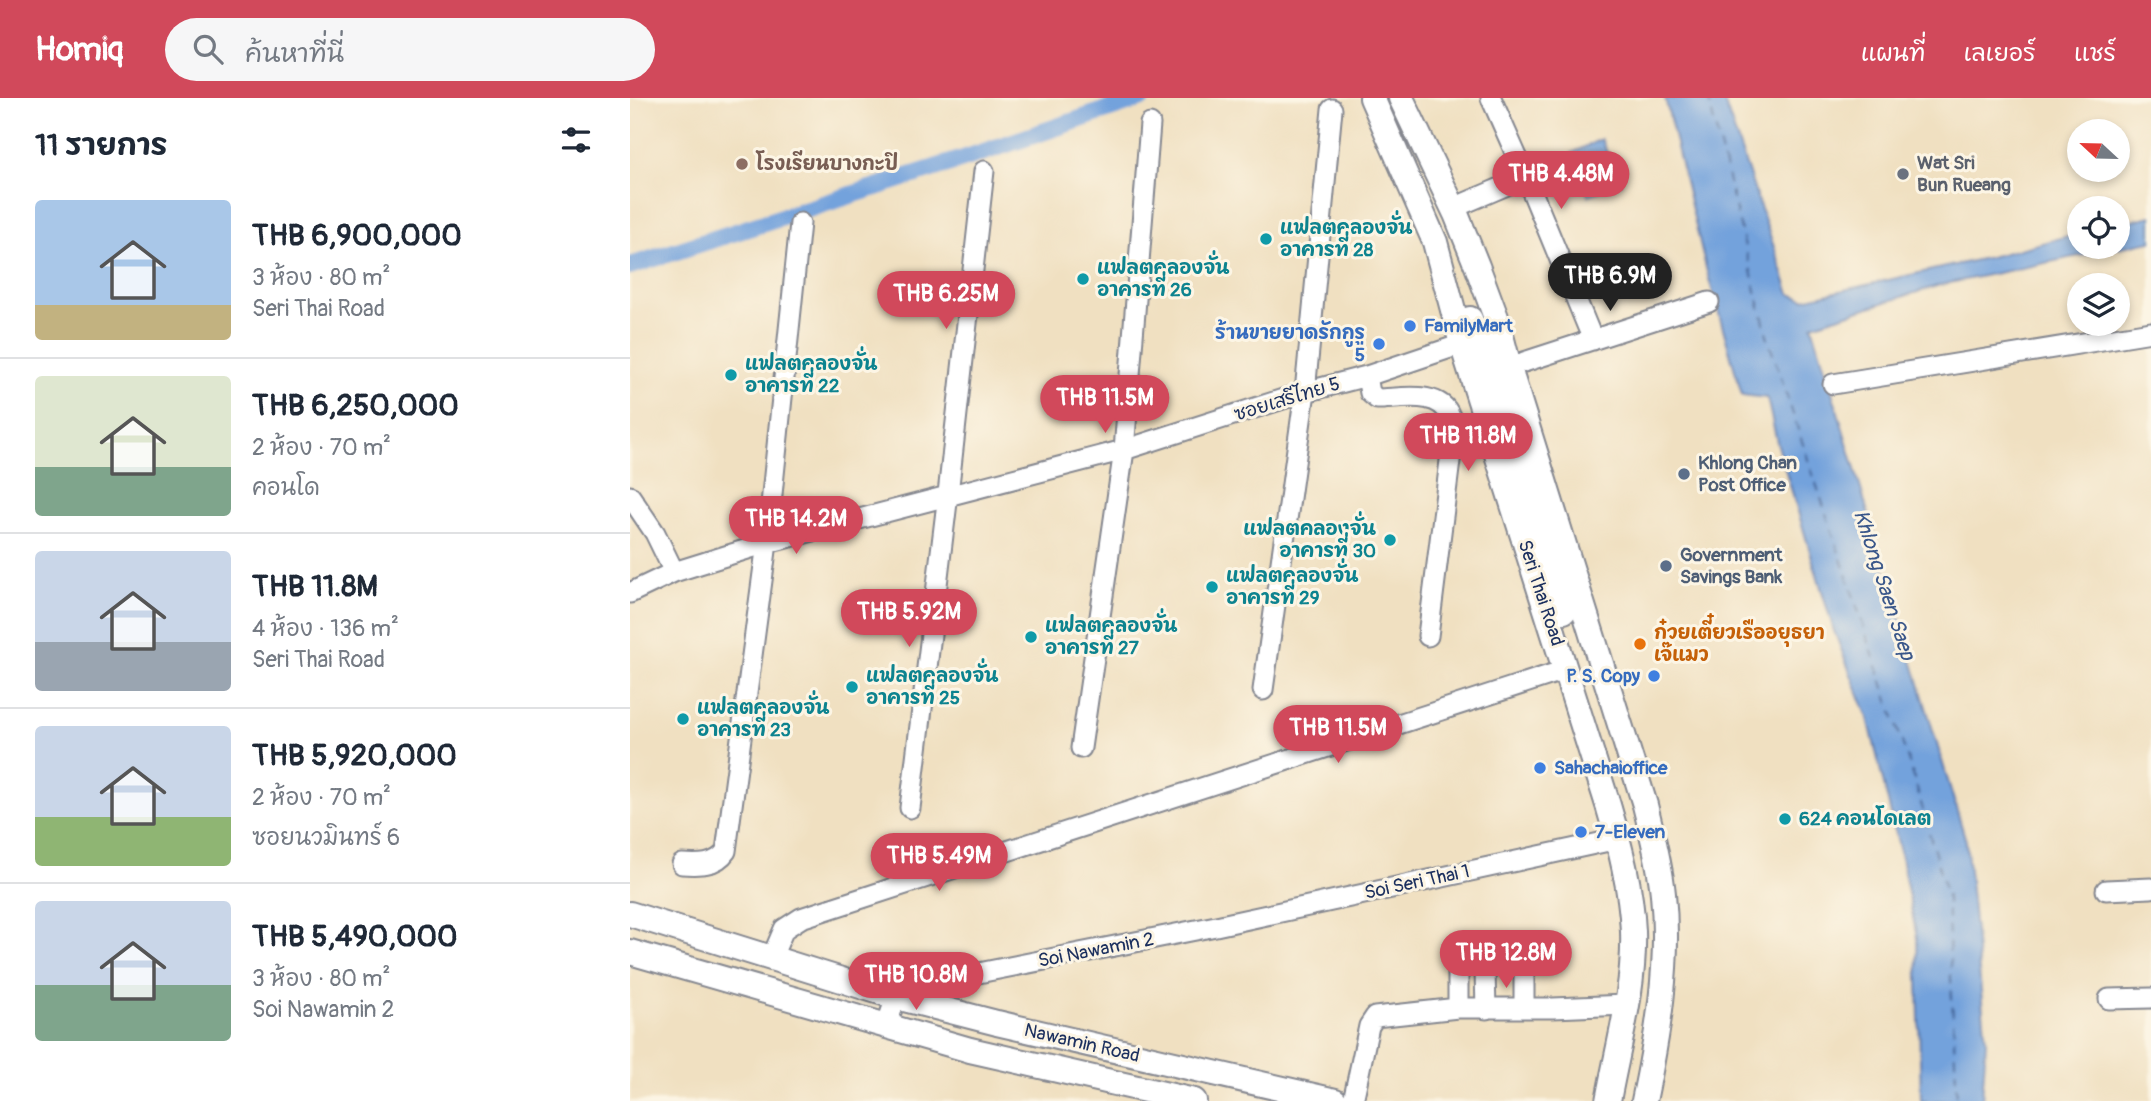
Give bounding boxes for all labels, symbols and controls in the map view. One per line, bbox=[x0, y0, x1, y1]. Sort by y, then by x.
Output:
search box bbox=[165, 18, 655, 81]
text: Homiq bbox=[35, 29, 123, 70]
icon: search bbox=[189, 30, 227, 68]
text: ค้นหาที่นี่ bbox=[245, 38, 344, 70]
text: แผนที่ bbox=[1861, 39, 1926, 68]
text: เลเยอร์ bbox=[1964, 39, 2036, 68]
text: แชร์ bbox=[2074, 39, 2116, 68]
north arrow bbox=[2067, 119, 2130, 182]
map controls bbox=[2067, 119, 2130, 336]
icon: filters bbox=[557, 121, 595, 159]
text: 11 รายการ bbox=[35, 127, 167, 164]
place label: โรงเรียนบางกะปิ bbox=[755, 150, 898, 176]
place label: Wat Sri Bun Rueang bbox=[1917, 151, 2011, 197]
pin: THB 4.48M bbox=[1481, 152, 1641, 211]
marker: โรงเรียนบางกะปิ bbox=[734, 156, 750, 172]
text: THB 4.48M bbox=[1508, 159, 1614, 188]
marker: Wat Sri Bun Rueang bbox=[1895, 166, 1911, 182]
button: locate bbox=[2067, 196, 2130, 259]
place label: แฟลตคลองจั่น อาคารที่ 28 bbox=[1280, 210, 1413, 262]
text: THB 6,900,000 bbox=[252, 217, 462, 254]
icon: home bbox=[91, 228, 175, 312]
marker: แฟลตคลองจั่น อาคารที่ 28 bbox=[1258, 231, 1274, 247]
place label: แฟลตคลองจั่น อาคารที่ 26 bbox=[1097, 250, 1230, 302]
pin: THB 6.9M bbox=[1538, 254, 1682, 313]
text: THB 6.9M bbox=[1564, 261, 1656, 290]
text: 3 ห้อง · 80 m² bbox=[252, 263, 390, 292]
marker: แฟลตคลองจั่น อาคารที่ 26 bbox=[1075, 271, 1091, 287]
pin: THB 6.25M bbox=[866, 272, 1026, 331]
button: layers bbox=[2067, 273, 2130, 336]
text: THB 6.25M bbox=[893, 279, 999, 308]
text: Seri Thai Road bbox=[252, 294, 385, 323]
place label: FamilyMart bbox=[1424, 314, 1514, 338]
marker: FamilyMart bbox=[1402, 318, 1418, 334]
place label: ร้านขายยาดรักกูรู 5 bbox=[1215, 319, 1365, 367]
marker: ร้านขายยาดรักกูรู 5 bbox=[1371, 336, 1387, 352]
place label: แฟลตคลองจั่น อาคารที่ 22 bbox=[745, 346, 878, 398]
marker: แฟลตคลองจั่น อาคารที่ 22 bbox=[723, 367, 739, 383]
street label: ซอยเสรีไทย 5 bbox=[1231, 371, 1343, 426]
pin: THB 11.5M bbox=[1025, 376, 1185, 435]
text: THB 11.5M bbox=[1056, 383, 1154, 412]
text: THB 6,250,000 bbox=[252, 387, 459, 424]
icon: home bbox=[91, 404, 175, 488]
pin: THB 11.8M bbox=[1388, 414, 1548, 473]
text: THB 11.8M bbox=[1420, 421, 1516, 450]
text: 2 ห้อง · 70 m² bbox=[252, 433, 391, 462]
place label: Khlong Chan Post Office bbox=[1698, 451, 1797, 497]
marker: Khlong Chan Post Office bbox=[1676, 466, 1692, 482]
text: คอนโด bbox=[252, 473, 320, 502]
pin: THB 14.2M bbox=[716, 496, 876, 556]
text: THB 14.2M bbox=[745, 504, 847, 533]
water label: Khlong Saen Saep bbox=[1847, 507, 1921, 664]
place label: แฟลตคลองจั่น อาคารที่ 30 bbox=[1243, 511, 1376, 563]
marker: แฟลตคลองจั่น อาคารที่ 30 bbox=[1382, 532, 1398, 548]
street label: Seri Thai Road bbox=[1513, 537, 1569, 649]
place label: Government Savings Bank bbox=[1680, 543, 1784, 589]
place label: แฟลตคลองจั่น อาคารที่ 29 bbox=[1226, 558, 1359, 610]
marker: Government Savings Bank bbox=[1658, 558, 1674, 574]
text: THB 11.8M bbox=[252, 568, 378, 605]
icon: home bbox=[91, 579, 175, 663]
marker: แฟลตคลองจั่น อาคารที่ 29 bbox=[1204, 579, 1220, 595]
pin: THB 5.92M bbox=[829, 589, 989, 649]
text: THB 5.92M bbox=[857, 597, 961, 626]
place label: แฟลตคลองจั่น อาคารที่ 27 bbox=[1045, 608, 1178, 660]
place label: ก๋วยเตี๋ยวเรืออยุธยา เจ๊แมว bbox=[1654, 613, 1825, 667]
text: 4 ห้อง · 136 m² bbox=[252, 614, 399, 643]
marker: แฟลตคลองจั่น อาคารที่ 27 bbox=[1023, 629, 1039, 645]
marker: ก๋วยเตี๋ยวเรืออยุธยา เจ๊แมว bbox=[1632, 636, 1648, 652]
text: Seri Thai Road bbox=[252, 645, 385, 674]
place label: แฟลตคลองจั่น อาคารที่ 25 bbox=[866, 658, 999, 710]
place label: P. S. Copy bbox=[1566, 664, 1641, 688]
marker: P. S. Copy bbox=[1646, 668, 1662, 684]
marker: แฟลตคลองจั่น อาคารที่ 25 bbox=[844, 679, 860, 695]
place label: แฟลตคลองจั่น อาคารที่ 23 bbox=[697, 690, 830, 742]
pin: THB 11.5M bbox=[1258, 706, 1418, 765]
marker: แฟลตคลองจั่น อาคารที่ 23 bbox=[675, 711, 691, 727]
text: THB 11.5M bbox=[1289, 713, 1387, 742]
text: THB 5,920,000 bbox=[252, 737, 457, 774]
icon: home bbox=[91, 754, 175, 838]
place label: Sahachaioffice bbox=[1554, 756, 1668, 780]
marker: Sahachaioffice bbox=[1532, 760, 1548, 776]
text: 2 ห้อง · 70 m² bbox=[252, 783, 391, 812]
place label: 624 คอนโดเลต bbox=[1799, 805, 1931, 831]
marker: 624 คอนโดเลต bbox=[1777, 811, 1793, 827]
place label: 7-Eleven bbox=[1595, 820, 1665, 844]
text: ซอยนวมินทร์ 6 bbox=[252, 823, 400, 852]
marker: 7-Eleven bbox=[1573, 824, 1589, 840]
pin: THB 5.49M bbox=[859, 834, 1019, 893]
text: THB 5.49M bbox=[887, 841, 991, 870]
street label: Soi Seri Thai 1 bbox=[1362, 859, 1472, 905]
text: THB 5,490,000 bbox=[252, 918, 457, 955]
street label: Soi Nawamin 2 bbox=[1036, 927, 1156, 973]
icon: home bbox=[91, 929, 175, 1013]
pin: THB 12.8M bbox=[1426, 930, 1586, 990]
text: THB 12.8M bbox=[1456, 938, 1556, 967]
pin: THB 10.8M bbox=[836, 953, 996, 1012]
text: THB 10.8M bbox=[864, 960, 968, 989]
text: 3 ห้อง · 80 m² bbox=[252, 964, 390, 993]
text: Soi Nawamin 2 bbox=[252, 995, 394, 1024]
street label: Nawamin Road bbox=[1022, 1018, 1142, 1068]

